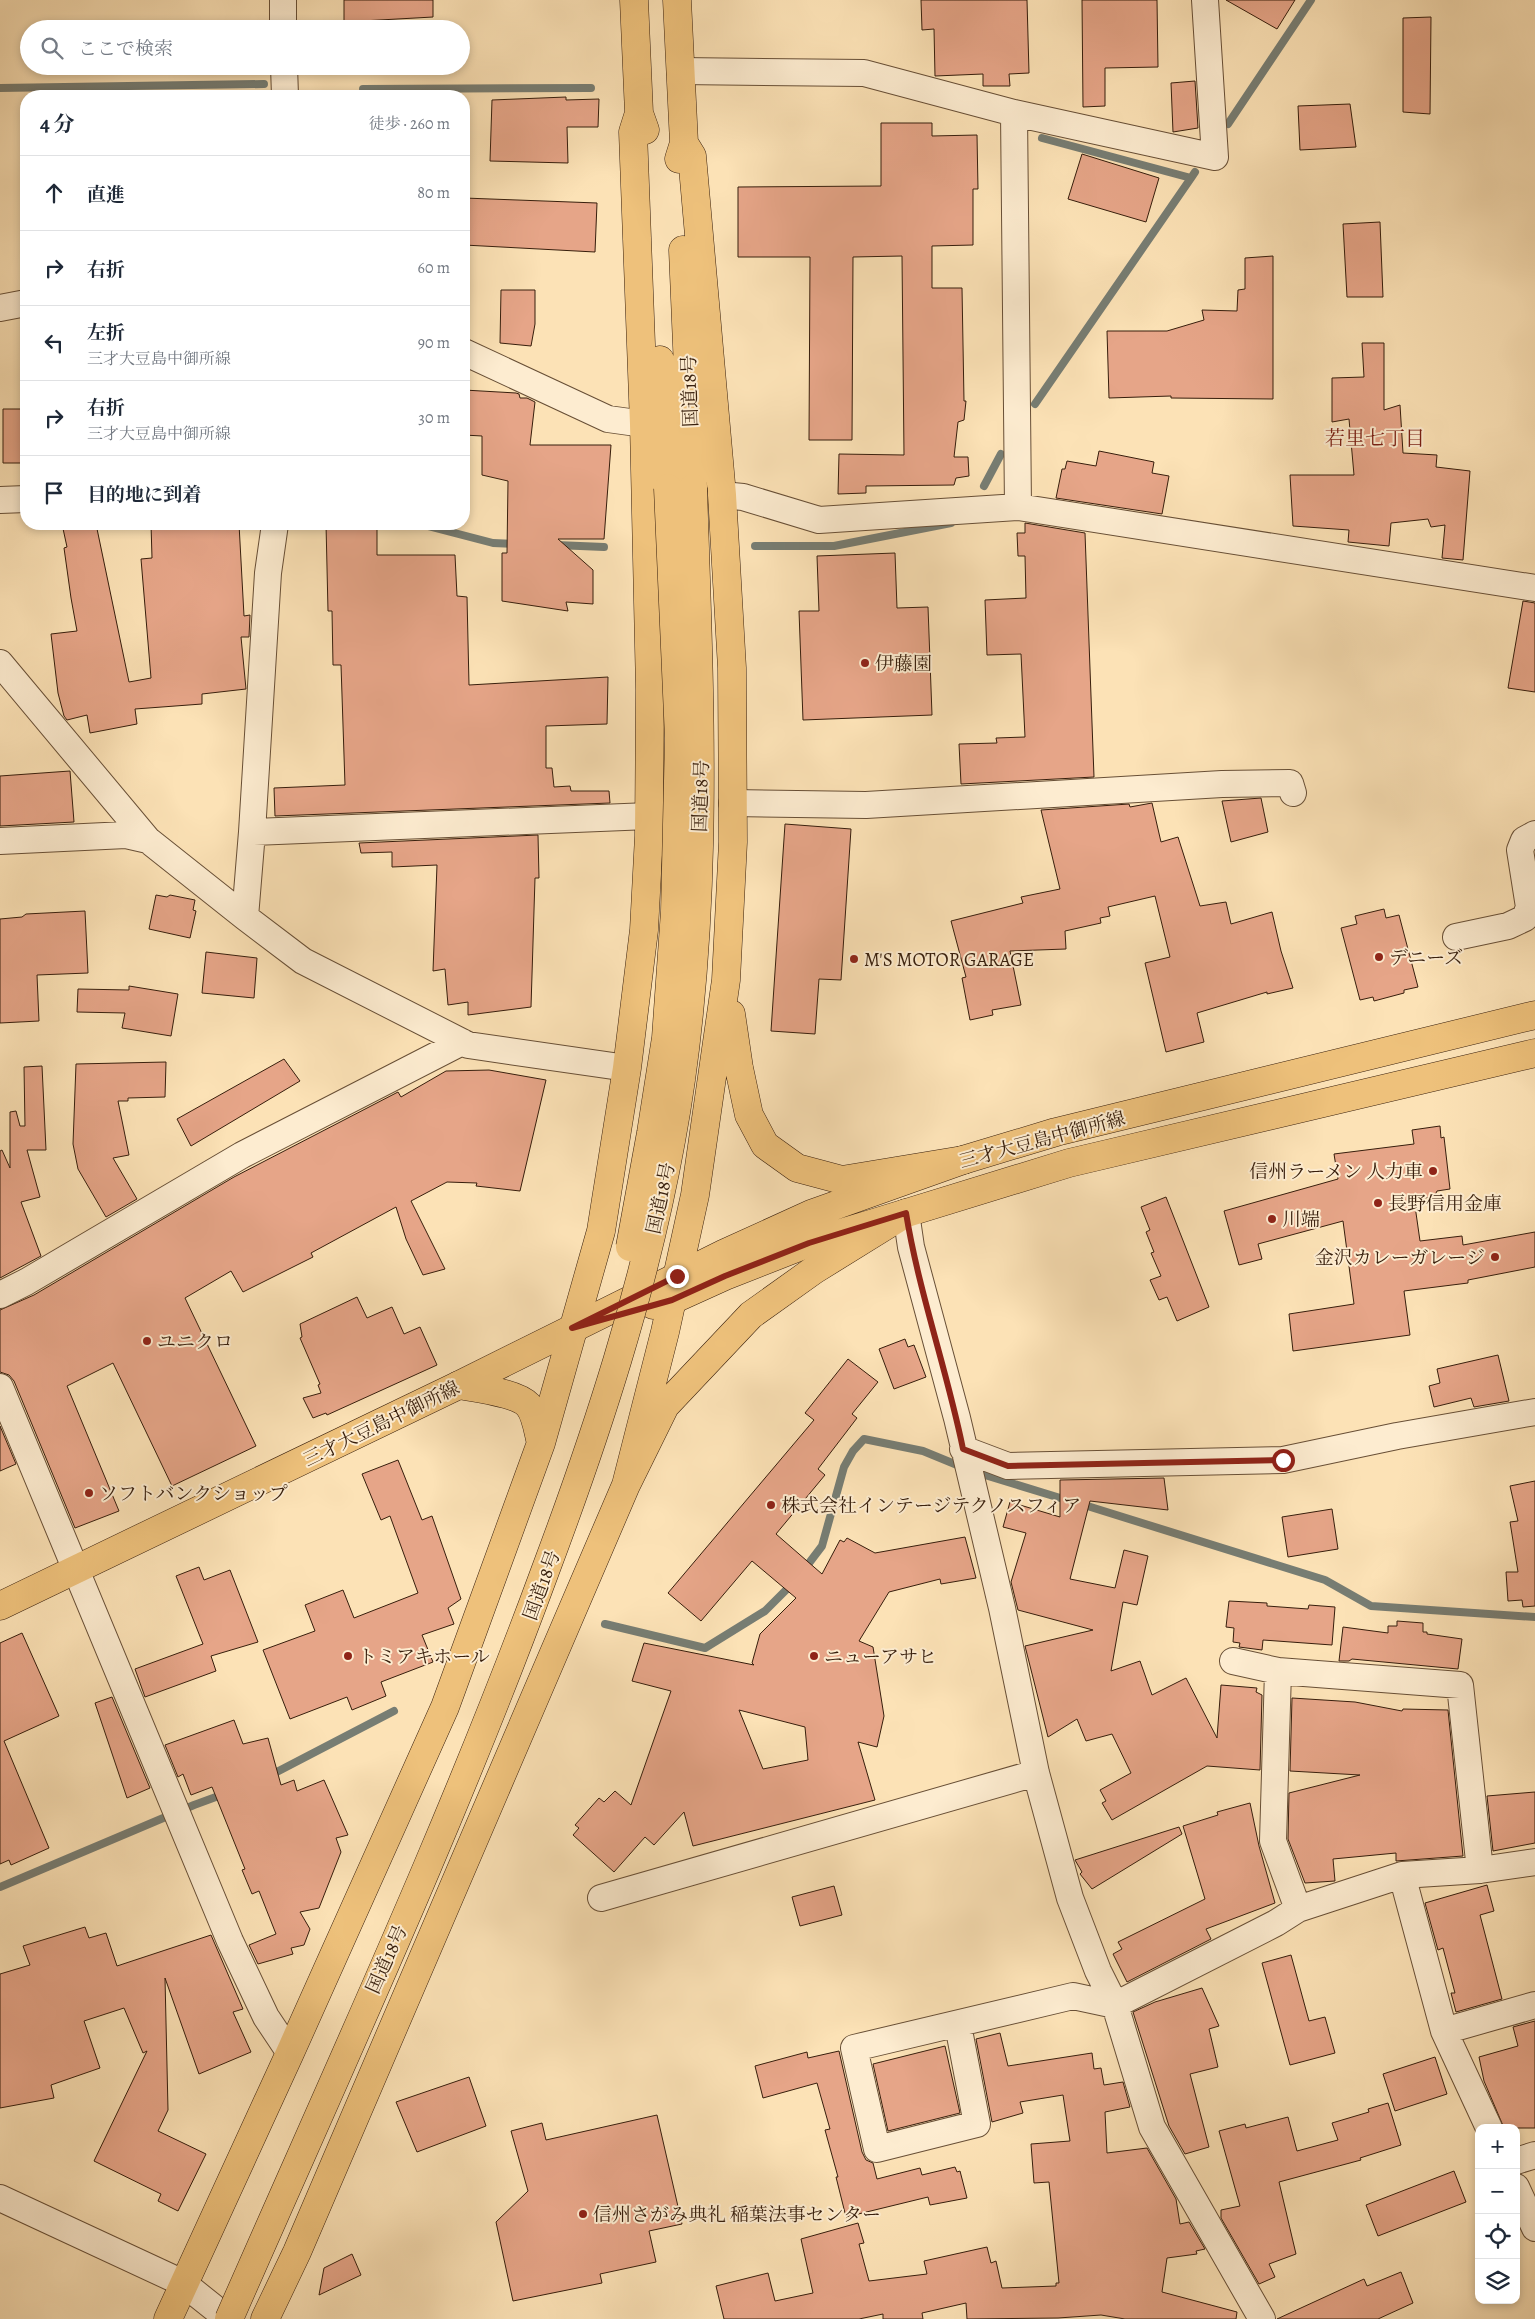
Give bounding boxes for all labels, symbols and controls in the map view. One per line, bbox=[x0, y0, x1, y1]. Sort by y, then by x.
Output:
search box bbox=[20, 20, 470, 75]
icon: search bbox=[38, 34, 66, 62]
text: ここで検索 bbox=[78, 36, 173, 62]
text: 4 分 bbox=[40, 110, 75, 138]
text: 徒歩 · 260 m bbox=[368, 113, 450, 135]
icon: ahead bbox=[40, 179, 68, 207]
text: 直進 bbox=[87, 182, 125, 208]
text: 80 m bbox=[417, 182, 450, 204]
icon: right bbox=[40, 254, 68, 282]
text: 右折 bbox=[87, 257, 125, 283]
text: 60 m bbox=[418, 257, 450, 279]
text: 左折 bbox=[87, 320, 125, 346]
icon: left bbox=[40, 329, 68, 357]
text: 90 m bbox=[418, 332, 450, 354]
text: 三才大豆島中御所線 bbox=[87, 348, 231, 370]
street label: 国道18号 bbox=[676, 354, 704, 428]
text: 右折 bbox=[87, 395, 125, 421]
icon: right bbox=[40, 404, 68, 432]
text: 30 m bbox=[418, 407, 450, 429]
text: 三才大豆島中御所線 bbox=[87, 423, 231, 445]
district label: 若里七丁目 bbox=[1325, 425, 1425, 452]
icon: arrive bbox=[40, 479, 68, 507]
text: 目的地に到着 bbox=[87, 482, 201, 508]
place label: 伊藤園 bbox=[875, 651, 932, 677]
marker: 伊藤園 bbox=[859, 657, 871, 669]
street label: 国道18号 bbox=[687, 759, 715, 833]
place label: デニーズ bbox=[1389, 945, 1463, 971]
place label: M'S MOTOR GARAGE bbox=[864, 947, 1034, 973]
marker: デニーズ bbox=[1373, 951, 1385, 963]
marker: M'S MOTOR GARAGE bbox=[848, 953, 860, 965]
street label: 三才大豆島中御所線 bbox=[956, 1105, 1128, 1175]
place label: 信州ラーメン 人力車 bbox=[1249, 1159, 1423, 1185]
street label: 国道18号 bbox=[641, 1160, 681, 1236]
marker: 信州ラーメン 人力車 bbox=[1427, 1165, 1439, 1177]
place label: 長野信用金庫 bbox=[1388, 1191, 1502, 1217]
marker: 長野信用金庫 bbox=[1372, 1197, 1384, 1209]
place label: 川端 bbox=[1282, 1207, 1320, 1233]
marker: 川端 bbox=[1266, 1213, 1278, 1225]
place label: 金沢カレーガレージ bbox=[1315, 1245, 1485, 1271]
marker: 金沢カレーガレージ bbox=[1489, 1251, 1501, 1263]
route end bbox=[666, 1265, 689, 1288]
place label: ユニクロ bbox=[157, 1329, 233, 1355]
marker: ユニクロ bbox=[141, 1335, 153, 1347]
street label: 三才大豆島中御所線 bbox=[299, 1375, 464, 1473]
route start bbox=[1272, 1449, 1295, 1472]
place label: ソフトバンクショップ bbox=[99, 1481, 288, 1507]
marker: ソフトバンクショップ bbox=[83, 1487, 95, 1499]
place label: 株式会社インテージテクノスフィア bbox=[781, 1493, 1081, 1519]
marker: 株式会社インテージテクノスフィア bbox=[765, 1499, 777, 1511]
street label: 国道18号 bbox=[517, 1547, 567, 1624]
place label: トミアキホール bbox=[358, 1644, 490, 1670]
place label: ニューアサヒ bbox=[824, 1644, 937, 1670]
marker: トミアキホール bbox=[342, 1650, 354, 1662]
marker: ニューアサヒ bbox=[808, 1650, 820, 1662]
street label: 国道18号 bbox=[360, 1921, 414, 1998]
map controls bbox=[1475, 2124, 1520, 2304]
button: + bbox=[1475, 2124, 1520, 2169]
button: − bbox=[1475, 2169, 1520, 2214]
place label: 信州さがみ典礼 稲葉法事センター bbox=[593, 2202, 881, 2228]
marker: 信州さがみ典礼 稲葉法事センター bbox=[577, 2208, 589, 2220]
button: locate bbox=[1475, 2214, 1520, 2259]
button: layers bbox=[1475, 2259, 1520, 2304]

